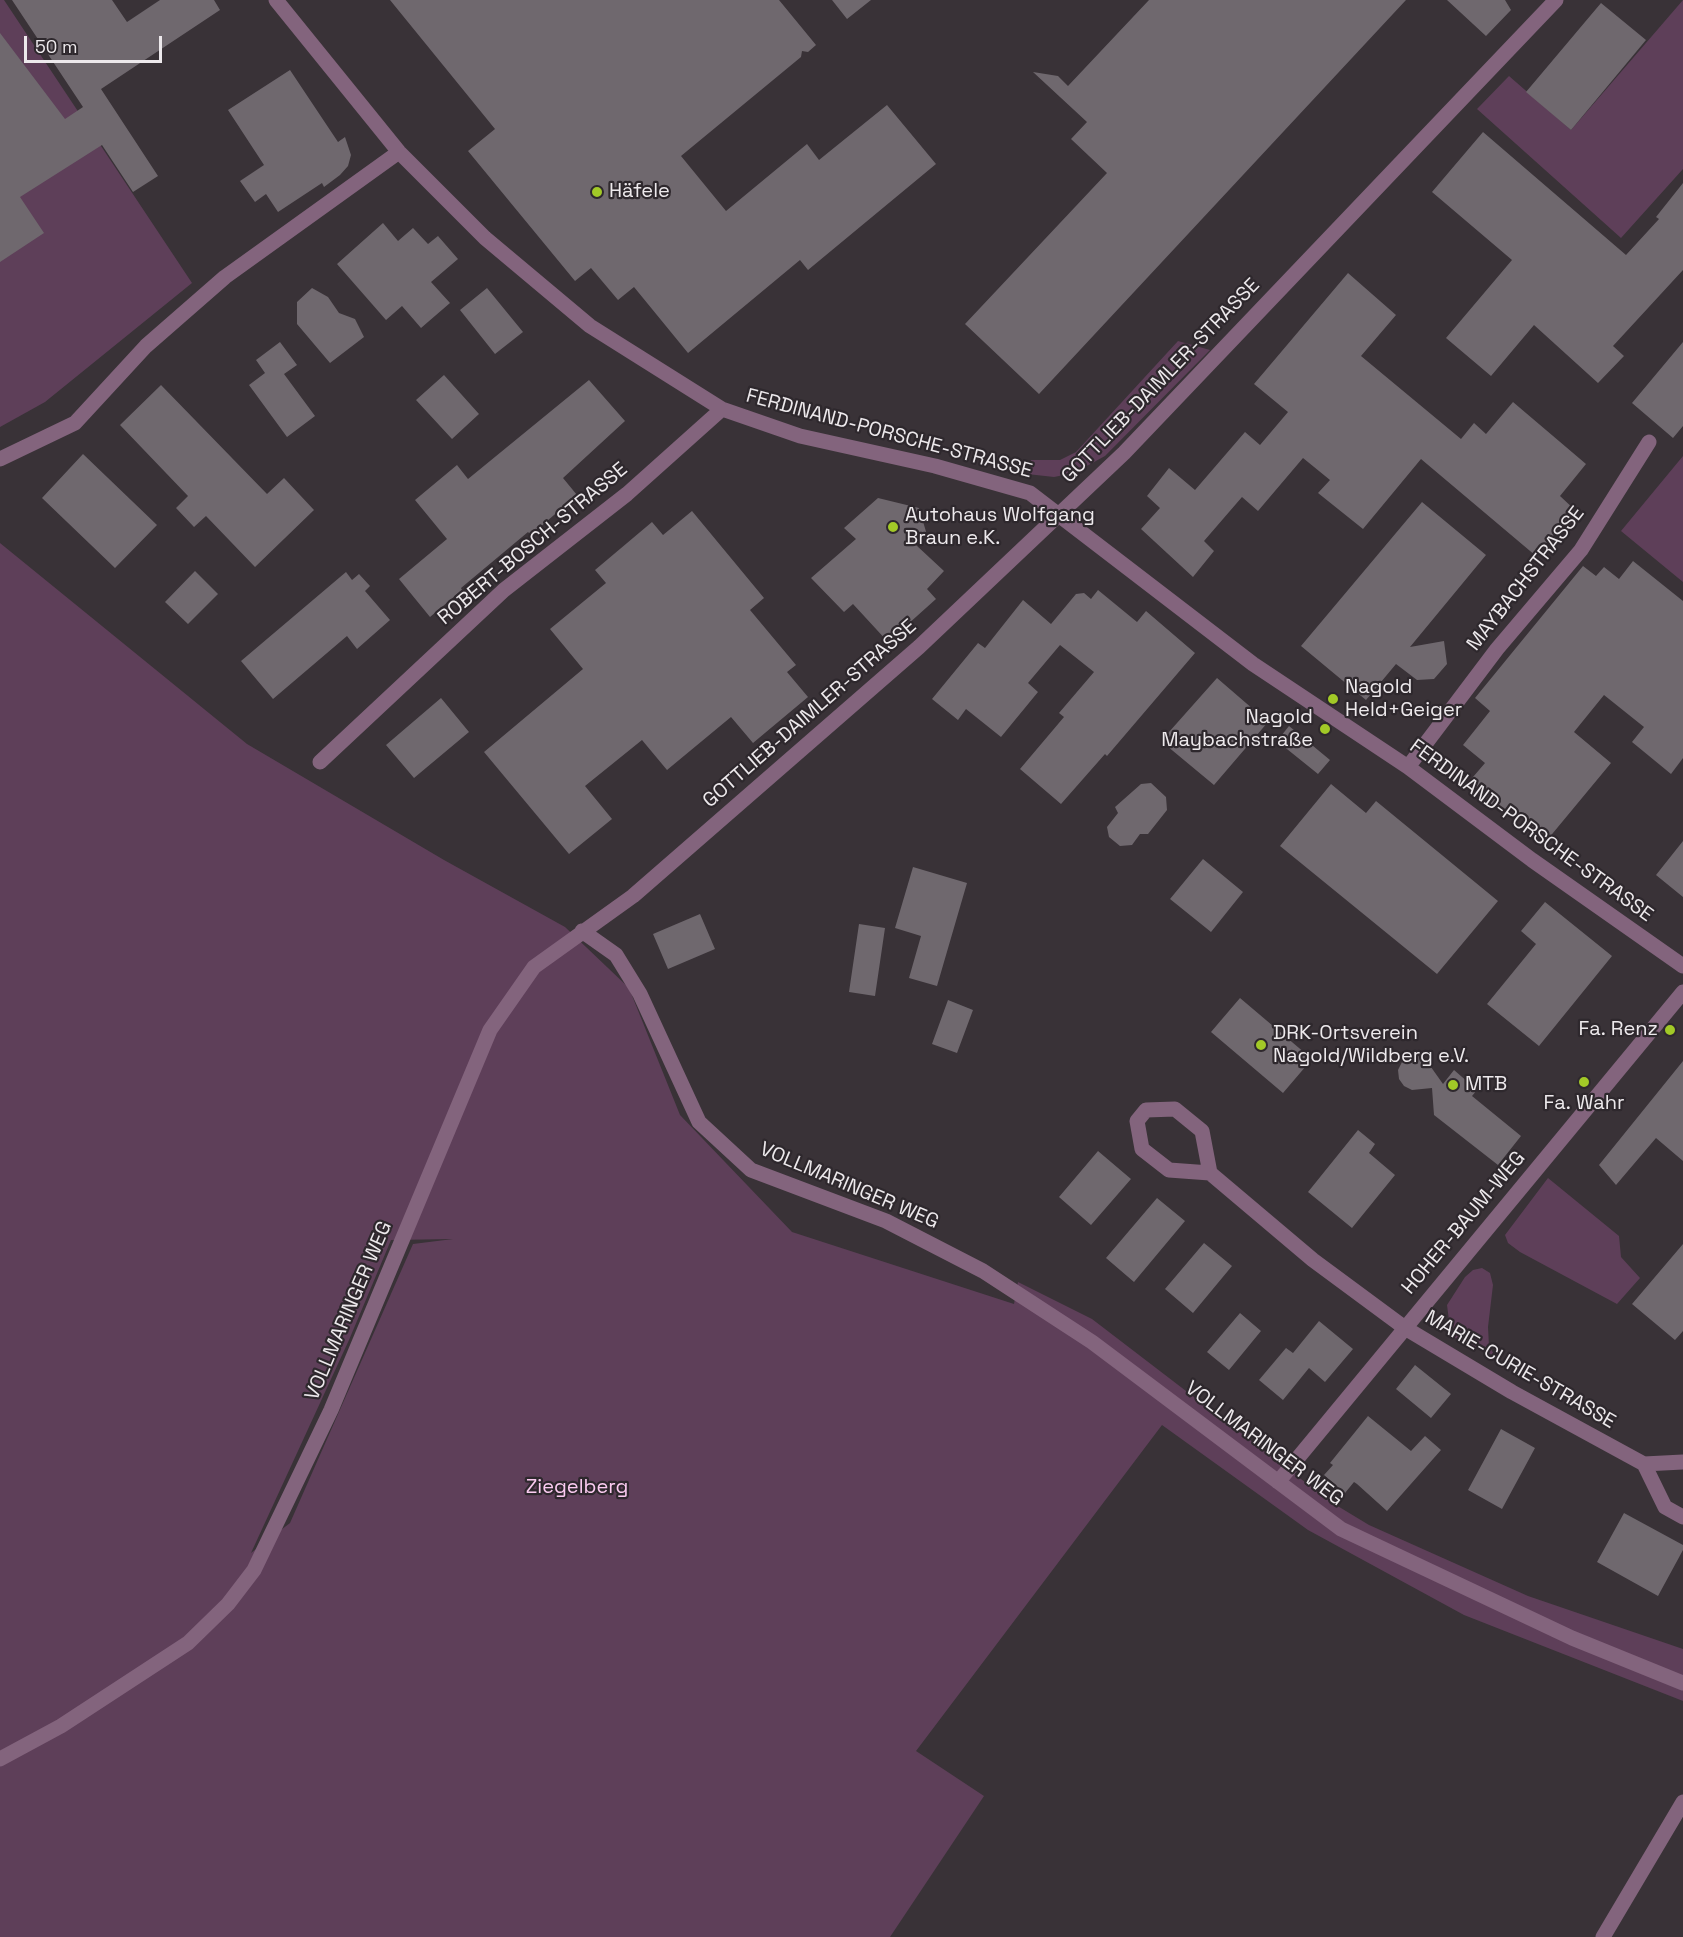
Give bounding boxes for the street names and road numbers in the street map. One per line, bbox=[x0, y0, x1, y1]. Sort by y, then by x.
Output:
street label: GOTTLIEB-DAIMLER-STRASSE bbox=[1057, 274, 1265, 488]
street label: FERDINAND-PORSCHE-STRASSE bbox=[743, 384, 1035, 484]
street label: ROBERT-BOSCH-STRASSE bbox=[433, 458, 633, 630]
street label: MAYBACHSTRASSE bbox=[1462, 502, 1590, 656]
street label: GOTTLIEB-DAIMLER-STRASSE bbox=[698, 615, 922, 813]
street label: FERDINAND-PORSCHE-STRASSE bbox=[1405, 735, 1657, 927]
street label: VOLLMARINGER WEG bbox=[756, 1137, 942, 1235]
street label: HOHER-BAUM-WEG bbox=[1397, 1147, 1531, 1299]
street label: VOLLMARINGER WEG bbox=[300, 1218, 398, 1404]
street label: MARIE-CURIE-STRASSE bbox=[1420, 1306, 1620, 1434]
street label: VOLLMARINGER WEG bbox=[1180, 1377, 1348, 1511]

